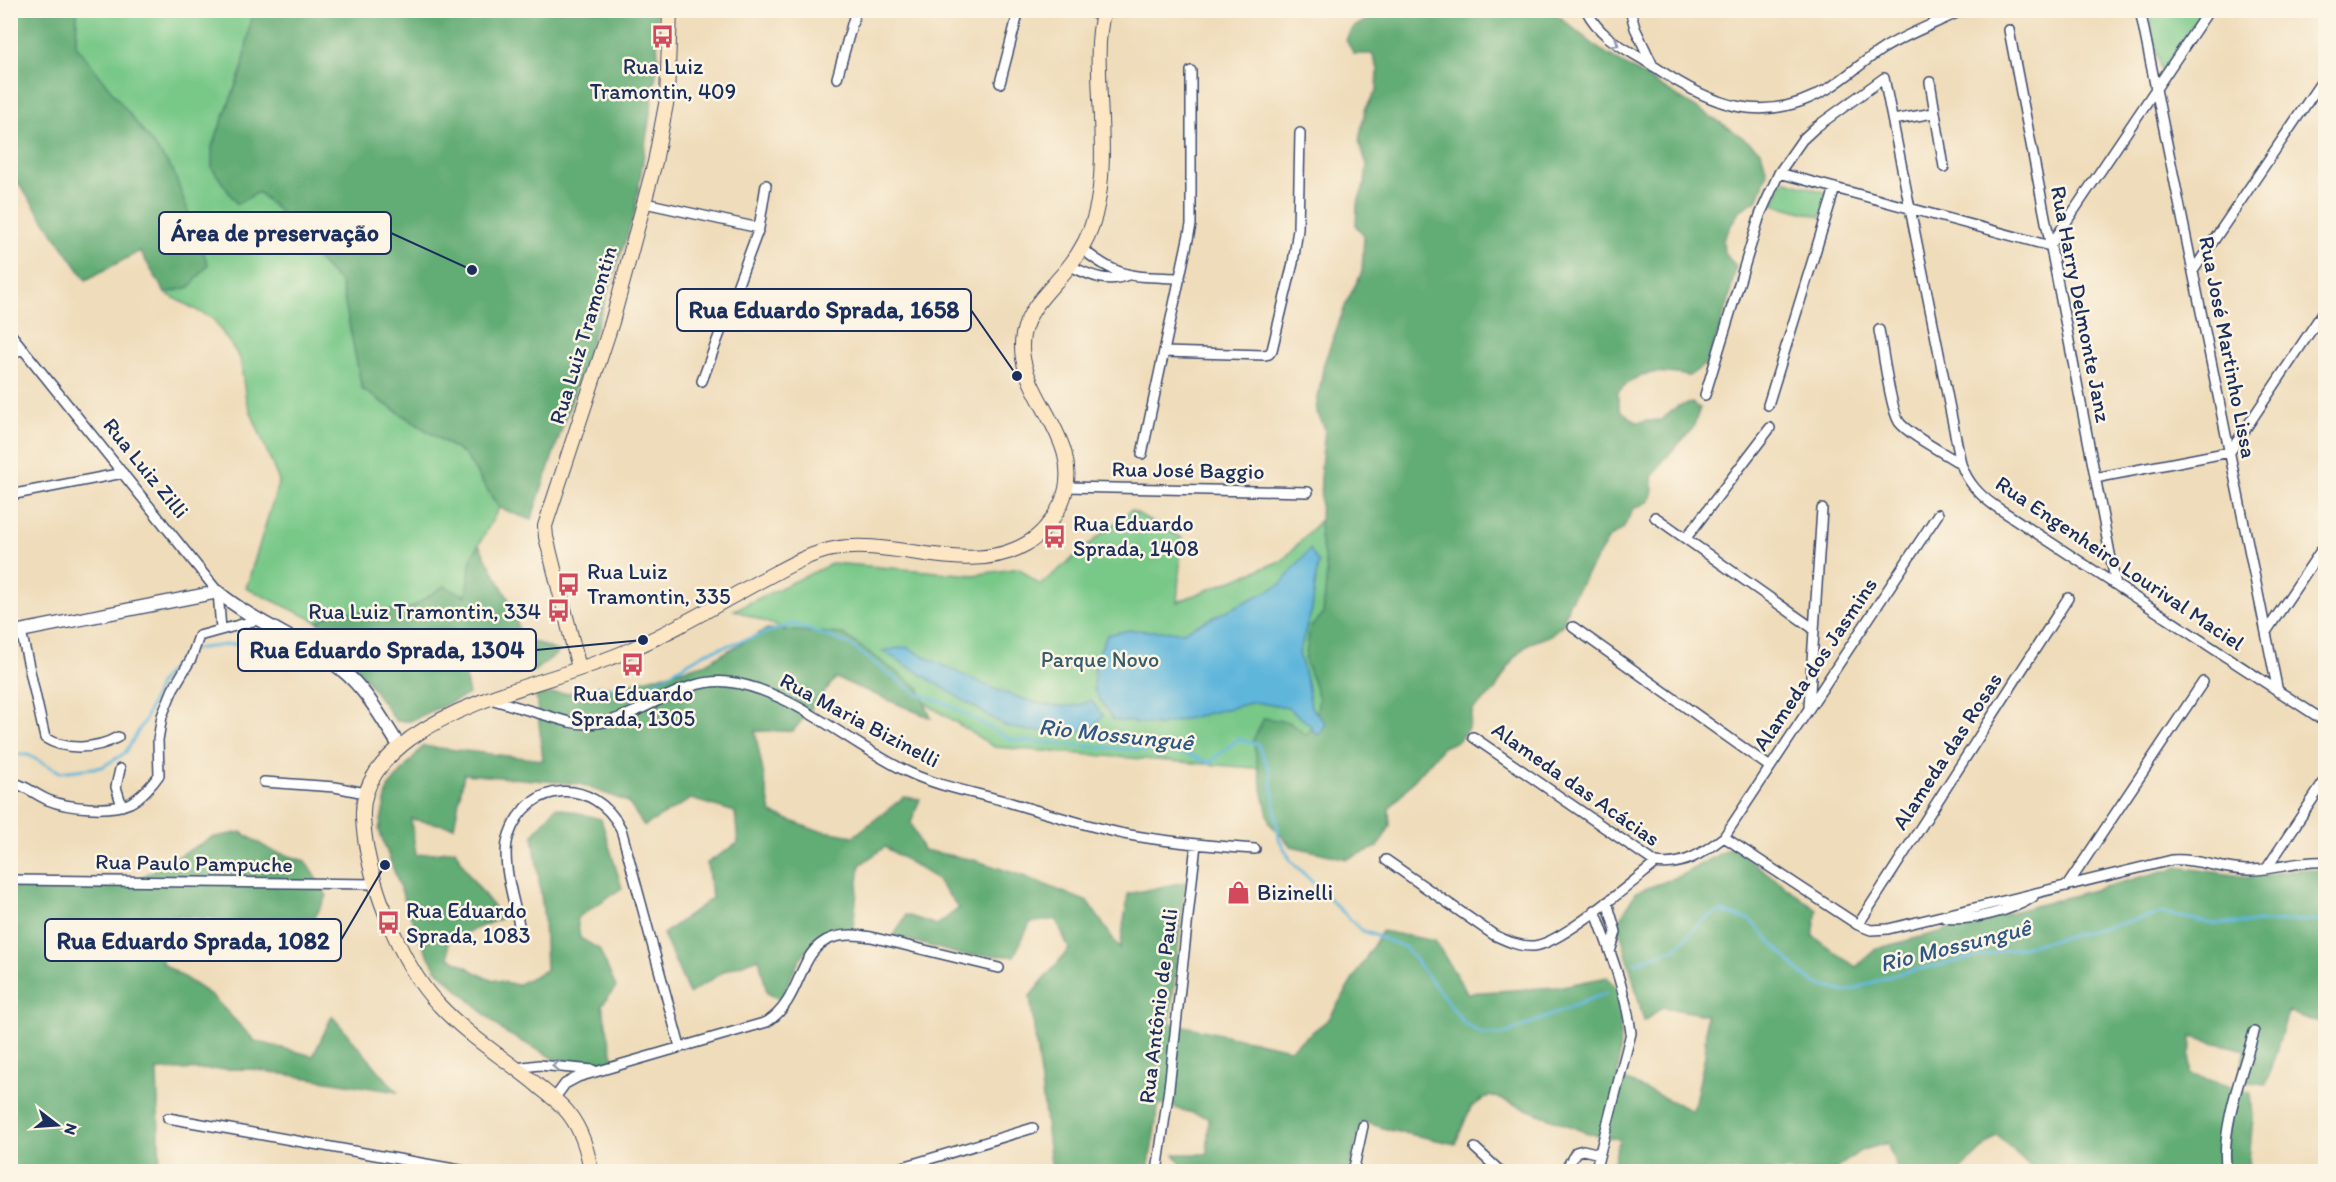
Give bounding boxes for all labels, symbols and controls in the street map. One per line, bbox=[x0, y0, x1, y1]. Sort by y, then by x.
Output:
bus stop icon: Rua Luiz Tramontin, 409 bbox=[650, 24, 676, 50]
one-way arrow bbox=[1608, 36, 1619, 47]
place label: Rua Luiz Tramontin, 409 bbox=[590, 53, 736, 105]
street label: Rua Harry Delmonte Janz bbox=[2045, 183, 2117, 425]
callout: Área de preservação bbox=[159, 212, 391, 254]
text: Área de preservação bbox=[170, 218, 379, 248]
street label: Rua José Martinho Lissa bbox=[2193, 234, 2263, 461]
street label: Rua Luiz Tramontin bbox=[543, 242, 623, 428]
callout: Rua Eduardo Sprada, 1658 bbox=[677, 289, 971, 331]
text: Rua Eduardo Sprada, 1658 bbox=[689, 295, 959, 325]
street label: Rua Luiz Zilli bbox=[97, 412, 195, 524]
street label: Rua José Baggio bbox=[1111, 455, 1265, 485]
street label: Rua Engenheiro Lourival Maciel bbox=[1990, 469, 2250, 657]
place label: Rua Eduardo Sprada, 1408 bbox=[1073, 510, 1199, 562]
bus stop icon: Rua Eduardo Sprada, 1408 bbox=[1042, 523, 1068, 549]
place label: Rua Luiz Tramontin, 335 bbox=[587, 558, 731, 610]
bus stop icon: Rua Luiz Tramontin, 335 bbox=[556, 571, 582, 597]
street label: Alameda dos Jasmins bbox=[1747, 572, 1883, 756]
place label: Rua Luiz Tramontin, 334 bbox=[308, 598, 541, 625]
bus stop icon: Rua Luiz Tramontin, 334 bbox=[546, 598, 572, 624]
callout: Rua Eduardo Sprada, 1304 bbox=[238, 629, 536, 671]
text: Rua Eduardo Sprada, 1304 bbox=[250, 635, 525, 665]
park label: Parque Novo bbox=[1041, 646, 1159, 673]
bus stop icon: Rua Eduardo Sprada, 1305 bbox=[620, 651, 646, 677]
street label: Rua Maria Bizinelli bbox=[775, 666, 945, 774]
street label: Alameda das Rosas bbox=[1886, 667, 2008, 835]
place label: Rua Eduardo Sprada, 1305 bbox=[571, 680, 695, 732]
water label: Rio Mossunguê bbox=[1037, 711, 1196, 757]
street label: Alameda das Acácias bbox=[1487, 716, 1665, 852]
street label: Rua Paulo Pampuche bbox=[95, 848, 293, 878]
shop icon: Bizinelli bbox=[1226, 879, 1252, 905]
place label: Bizinelli bbox=[1257, 879, 1333, 906]
place label: Rua Eduardo Sprada, 1083 bbox=[406, 897, 531, 949]
street label: Rua Antônio de Pauli bbox=[1133, 907, 1183, 1105]
bus stop icon: Rua Eduardo Sprada, 1083 bbox=[375, 910, 401, 936]
water label: Rio Mossunguê bbox=[1876, 912, 2035, 978]
callout: Rua Eduardo Sprada, 1082 bbox=[45, 919, 341, 961]
text: Rua Eduardo Sprada, 1082 bbox=[56, 926, 330, 956]
one-way arrow bbox=[551, 1059, 560, 1072]
north arrow bbox=[27, 1095, 87, 1155]
text: N bbox=[60, 1121, 82, 1137]

